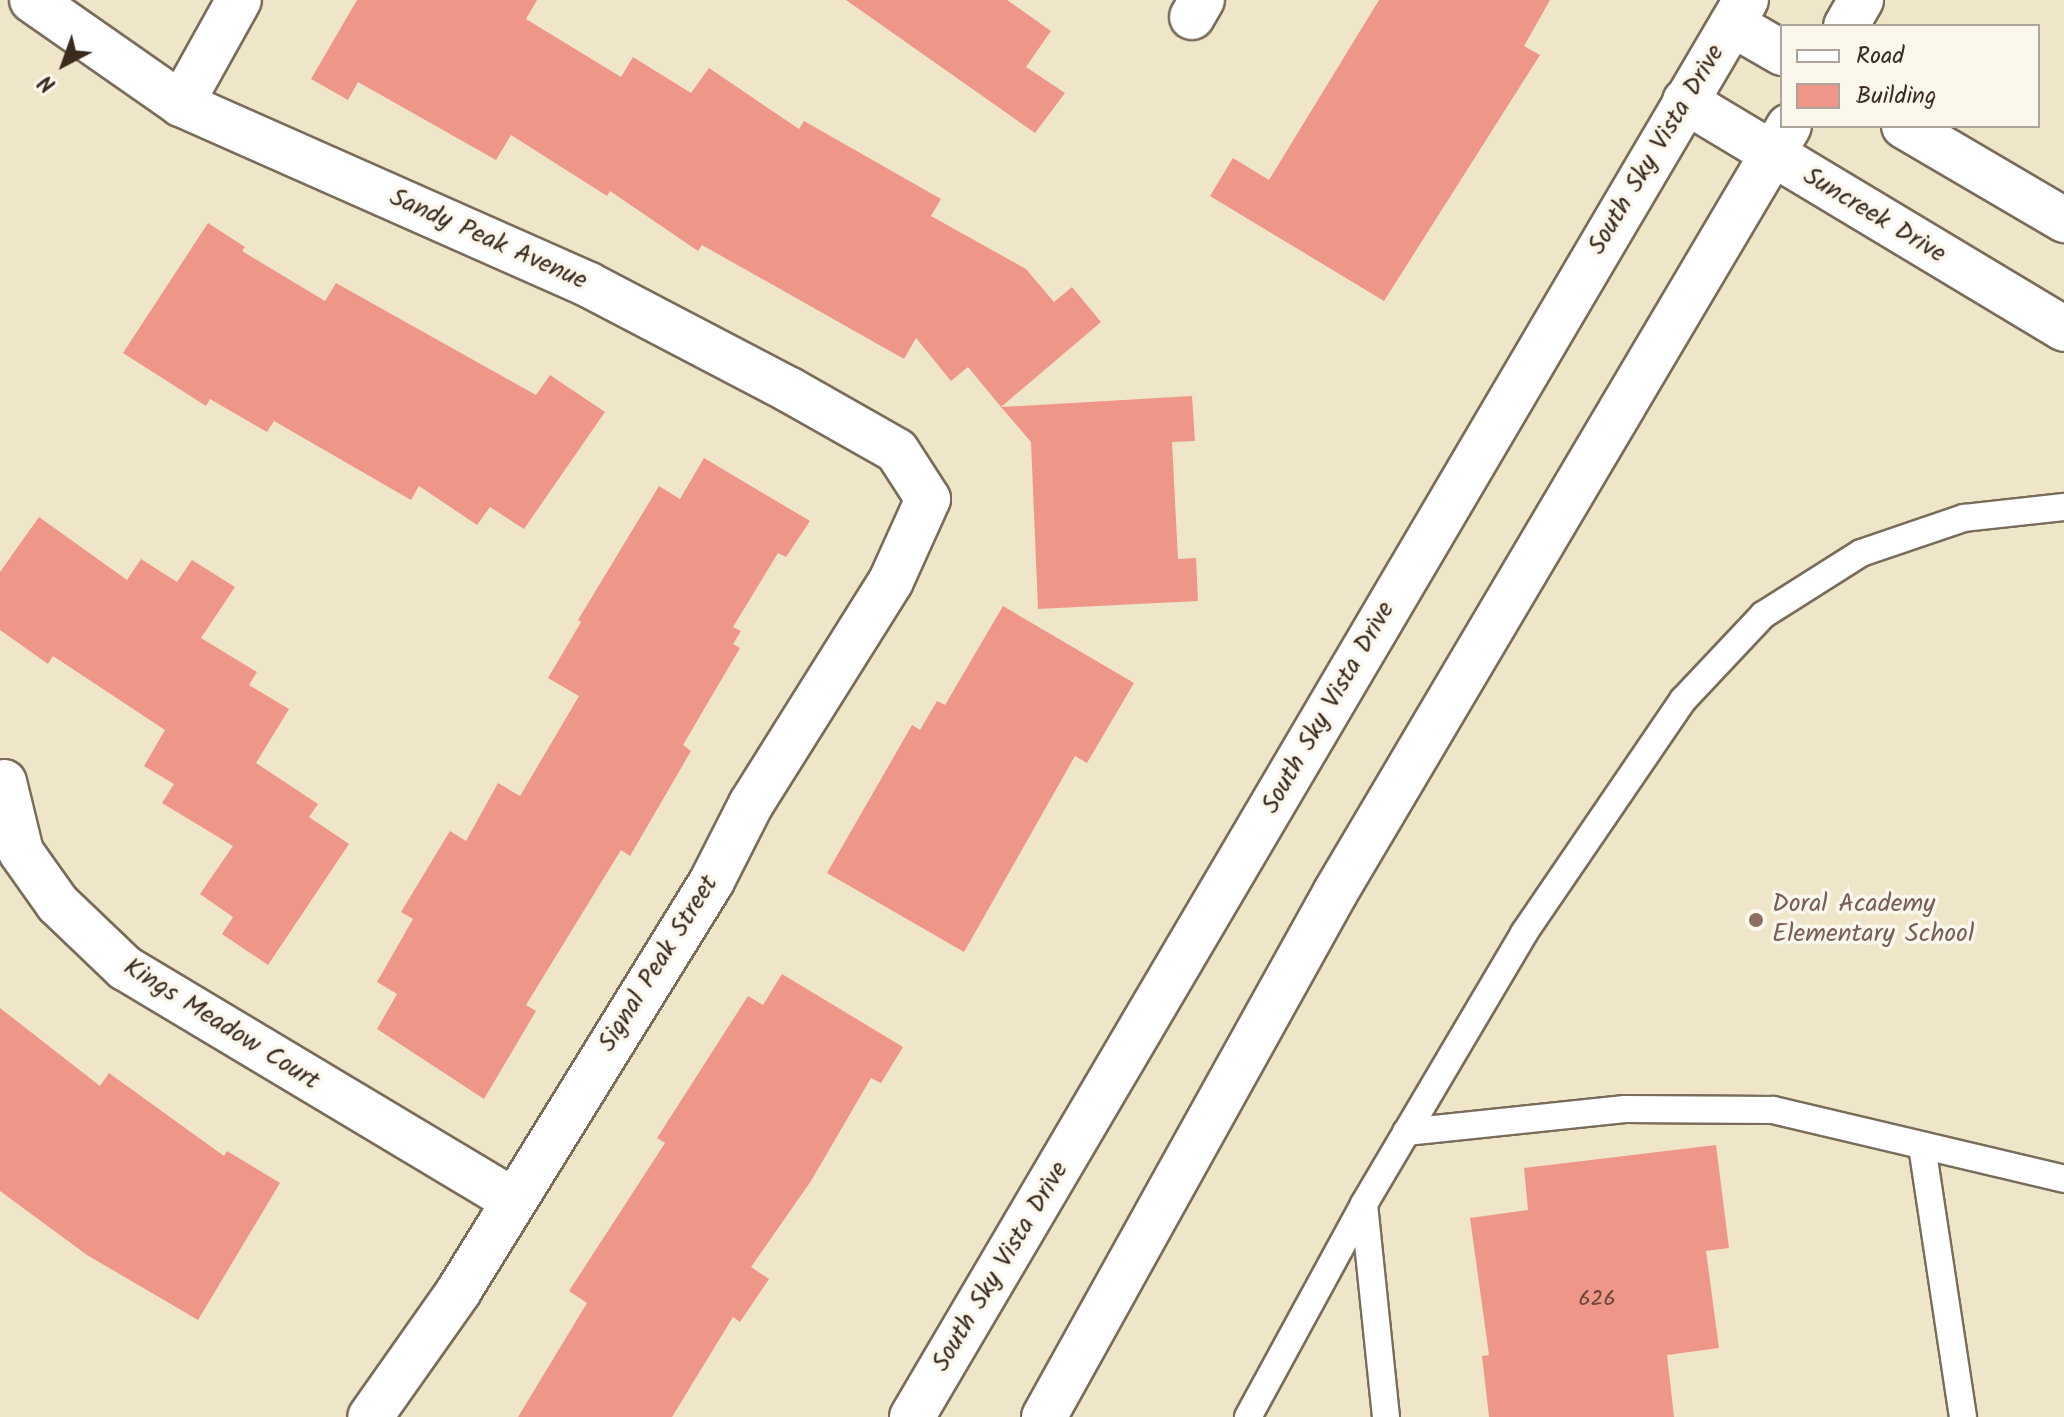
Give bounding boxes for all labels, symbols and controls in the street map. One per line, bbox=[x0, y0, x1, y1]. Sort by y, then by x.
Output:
north arrow bbox=[24, 24, 104, 104]
legend bbox=[1780, 24, 2040, 128]
text: Road bbox=[1856, 37, 1904, 76]
street label: South Sky Vista Drive bbox=[1582, 39, 1732, 261]
text: N bbox=[31, 65, 65, 100]
text: Building bbox=[1856, 77, 1936, 116]
street label: Suncreek Drive bbox=[1797, 161, 1951, 271]
street label: Sandy Peak Avenue bbox=[385, 183, 591, 297]
street label: South Sky Vista Drive bbox=[1256, 597, 1402, 819]
street label: Signal Peak Street bbox=[592, 870, 726, 1058]
place label: Doral Academy Elementary School bbox=[1772, 889, 1974, 950]
marker: Doral Academy Elementary School bbox=[1747, 911, 1765, 929]
street label: Kings Meadow Court bbox=[117, 952, 325, 1098]
street label: South Sky Vista Drive bbox=[926, 1156, 1076, 1378]
house number: 626 bbox=[1578, 1287, 1616, 1313]

